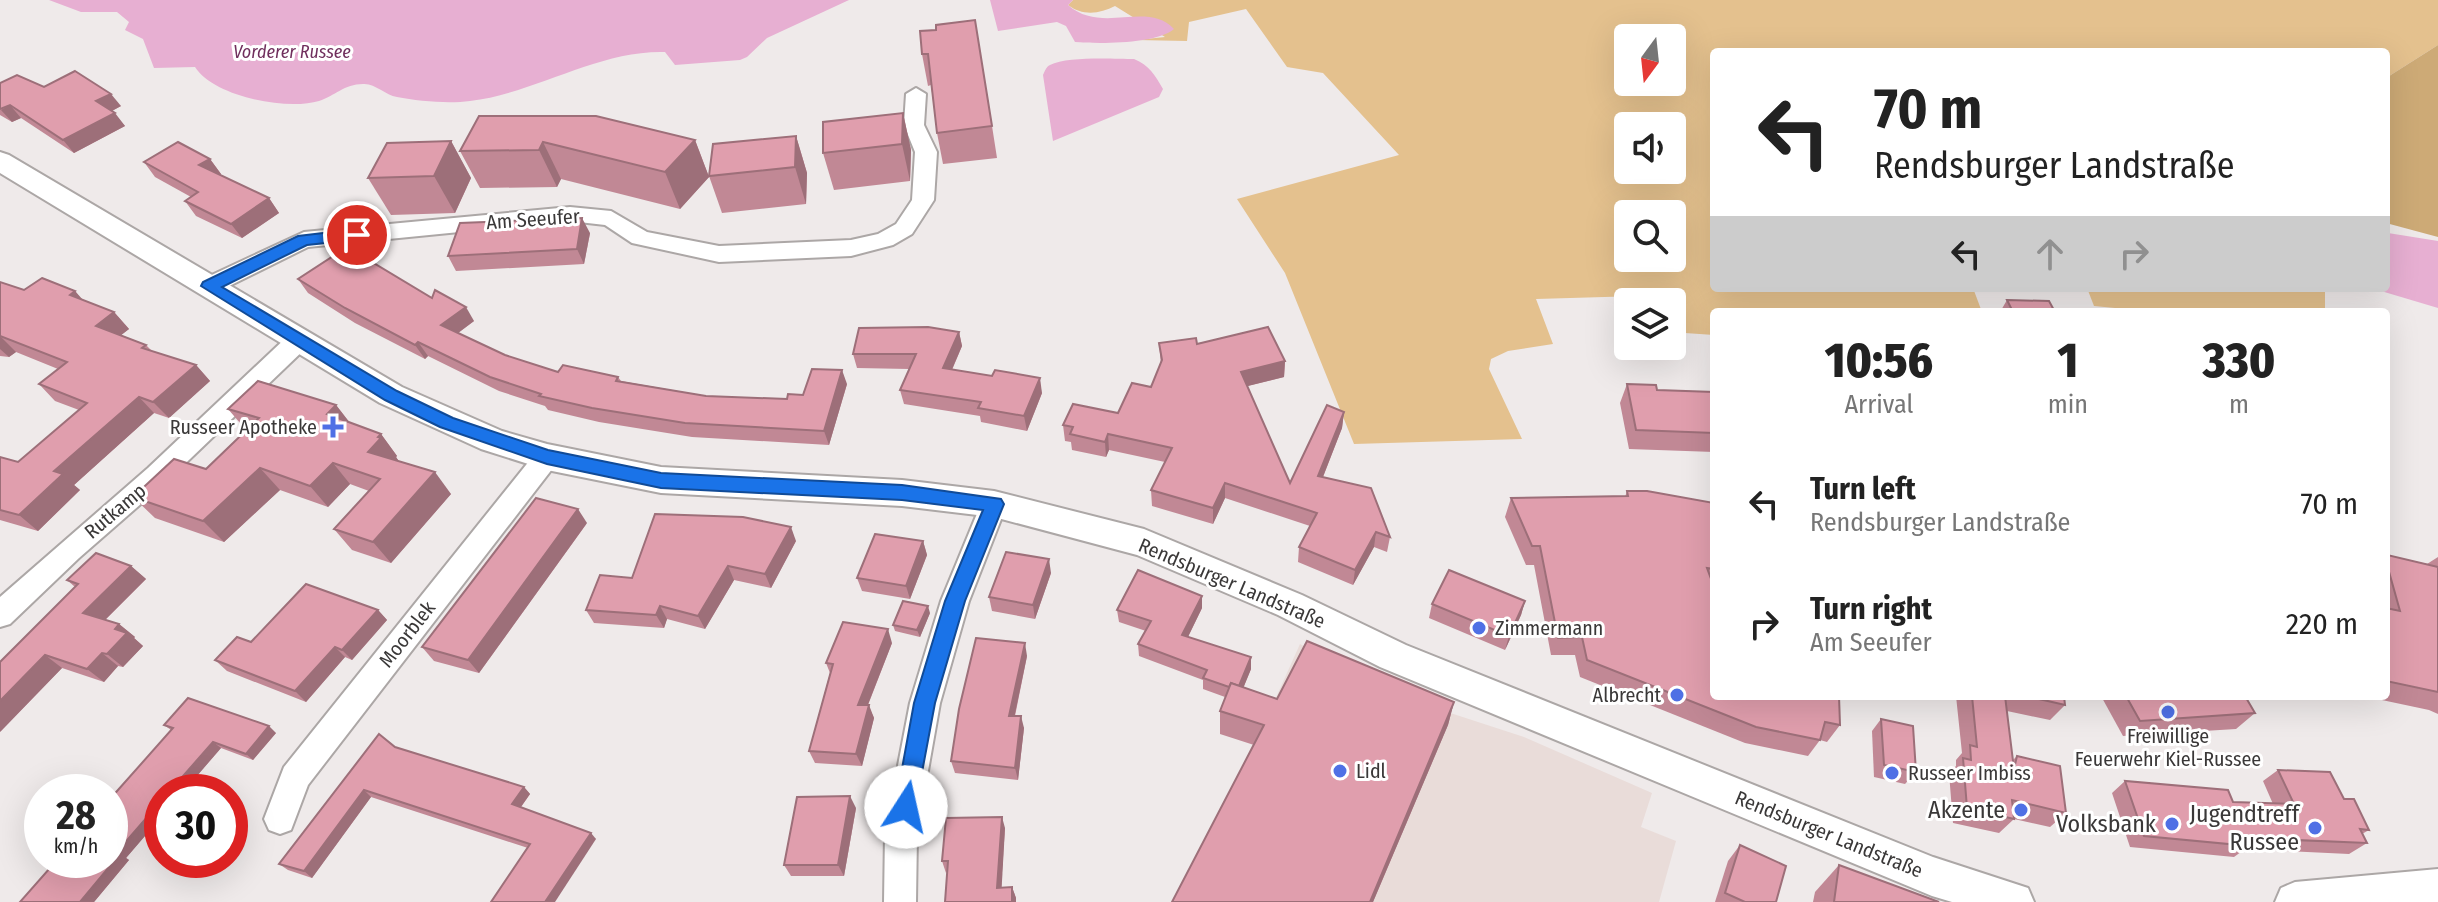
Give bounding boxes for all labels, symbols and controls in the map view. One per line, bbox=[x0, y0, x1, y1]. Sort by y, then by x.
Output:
north arrow bbox=[1614, 24, 1686, 96]
map controls bbox=[1614, 24, 1686, 360]
water label: Vorderer Russee bbox=[233, 41, 351, 63]
text: 70 m bbox=[1874, 76, 1982, 143]
icon: left bbox=[1742, 80, 1846, 184]
button: sound bbox=[1614, 112, 1686, 184]
text: Rendsburger Landstraße bbox=[1874, 144, 2235, 188]
button: search bbox=[1614, 200, 1686, 272]
pin bbox=[323, 201, 391, 269]
street label: Am Seeufer bbox=[486, 204, 580, 234]
icon: arrive bbox=[335, 213, 379, 257]
icon: left bbox=[1944, 232, 1988, 276]
icon: ahead bbox=[2028, 232, 2072, 276]
icon: right bbox=[2112, 232, 2156, 276]
button: layers bbox=[1614, 288, 1686, 360]
text: 10:56 bbox=[1825, 332, 1933, 390]
text: 1 bbox=[2057, 332, 2078, 390]
text: 330 bbox=[2203, 332, 2275, 390]
text: Arrival bbox=[1844, 389, 1913, 420]
text: min bbox=[2048, 389, 2088, 420]
text: m bbox=[2229, 389, 2249, 420]
place label: Russeer Apotheke bbox=[170, 415, 317, 439]
marker: Russeer Apotheke bbox=[324, 418, 342, 436]
text: Turn left bbox=[1810, 471, 1916, 507]
street label: Rutkamp bbox=[79, 478, 151, 544]
icon: left bbox=[1742, 482, 1786, 526]
text: 70 m bbox=[2300, 486, 2358, 522]
text: Rendsburger Landstraße bbox=[1810, 507, 2070, 538]
street label: Rendsburger Landstraße bbox=[1135, 533, 1329, 633]
text: Turn right bbox=[1810, 591, 1932, 627]
street label: Moorblek bbox=[374, 596, 441, 672]
icon: right bbox=[1742, 602, 1786, 646]
text: 220 m bbox=[2286, 606, 2358, 642]
place label: Zimmermann bbox=[1495, 616, 1603, 640]
marker: Zimmermann bbox=[1470, 619, 1488, 637]
text: Am Seeufer bbox=[1810, 627, 1932, 658]
place label: Albrecht bbox=[1593, 683, 1661, 707]
marker: Albrecht bbox=[1668, 686, 1686, 704]
marker: Freiwillige Feuerwehr Kiel-Russee bbox=[2159, 703, 2177, 721]
place label: Freiwillige Feuerwehr Kiel-Russee bbox=[2075, 724, 2261, 771]
place label: Lidl bbox=[1356, 759, 1386, 783]
place label: Russeer Imbiss bbox=[1908, 761, 2031, 785]
marker: Lidl bbox=[1331, 762, 1349, 780]
marker: Russeer Imbiss bbox=[1883, 764, 1901, 782]
position arrow bbox=[864, 765, 948, 849]
speed limit sign: 30 bbox=[144, 774, 248, 878]
street label: Rendsburger Landstraße bbox=[1732, 785, 1926, 883]
text: 28 bbox=[56, 792, 96, 840]
place label: Akzente bbox=[1928, 796, 2005, 824]
place label: Jugendtreff Russee bbox=[2190, 800, 2301, 856]
marker: Akzente bbox=[2012, 801, 2030, 819]
place label: Volksbank bbox=[2056, 810, 2157, 838]
marker: Volksbank bbox=[2163, 815, 2181, 833]
marker: Jugendtreff Russee bbox=[2306, 819, 2324, 837]
text: km/h bbox=[54, 834, 98, 858]

